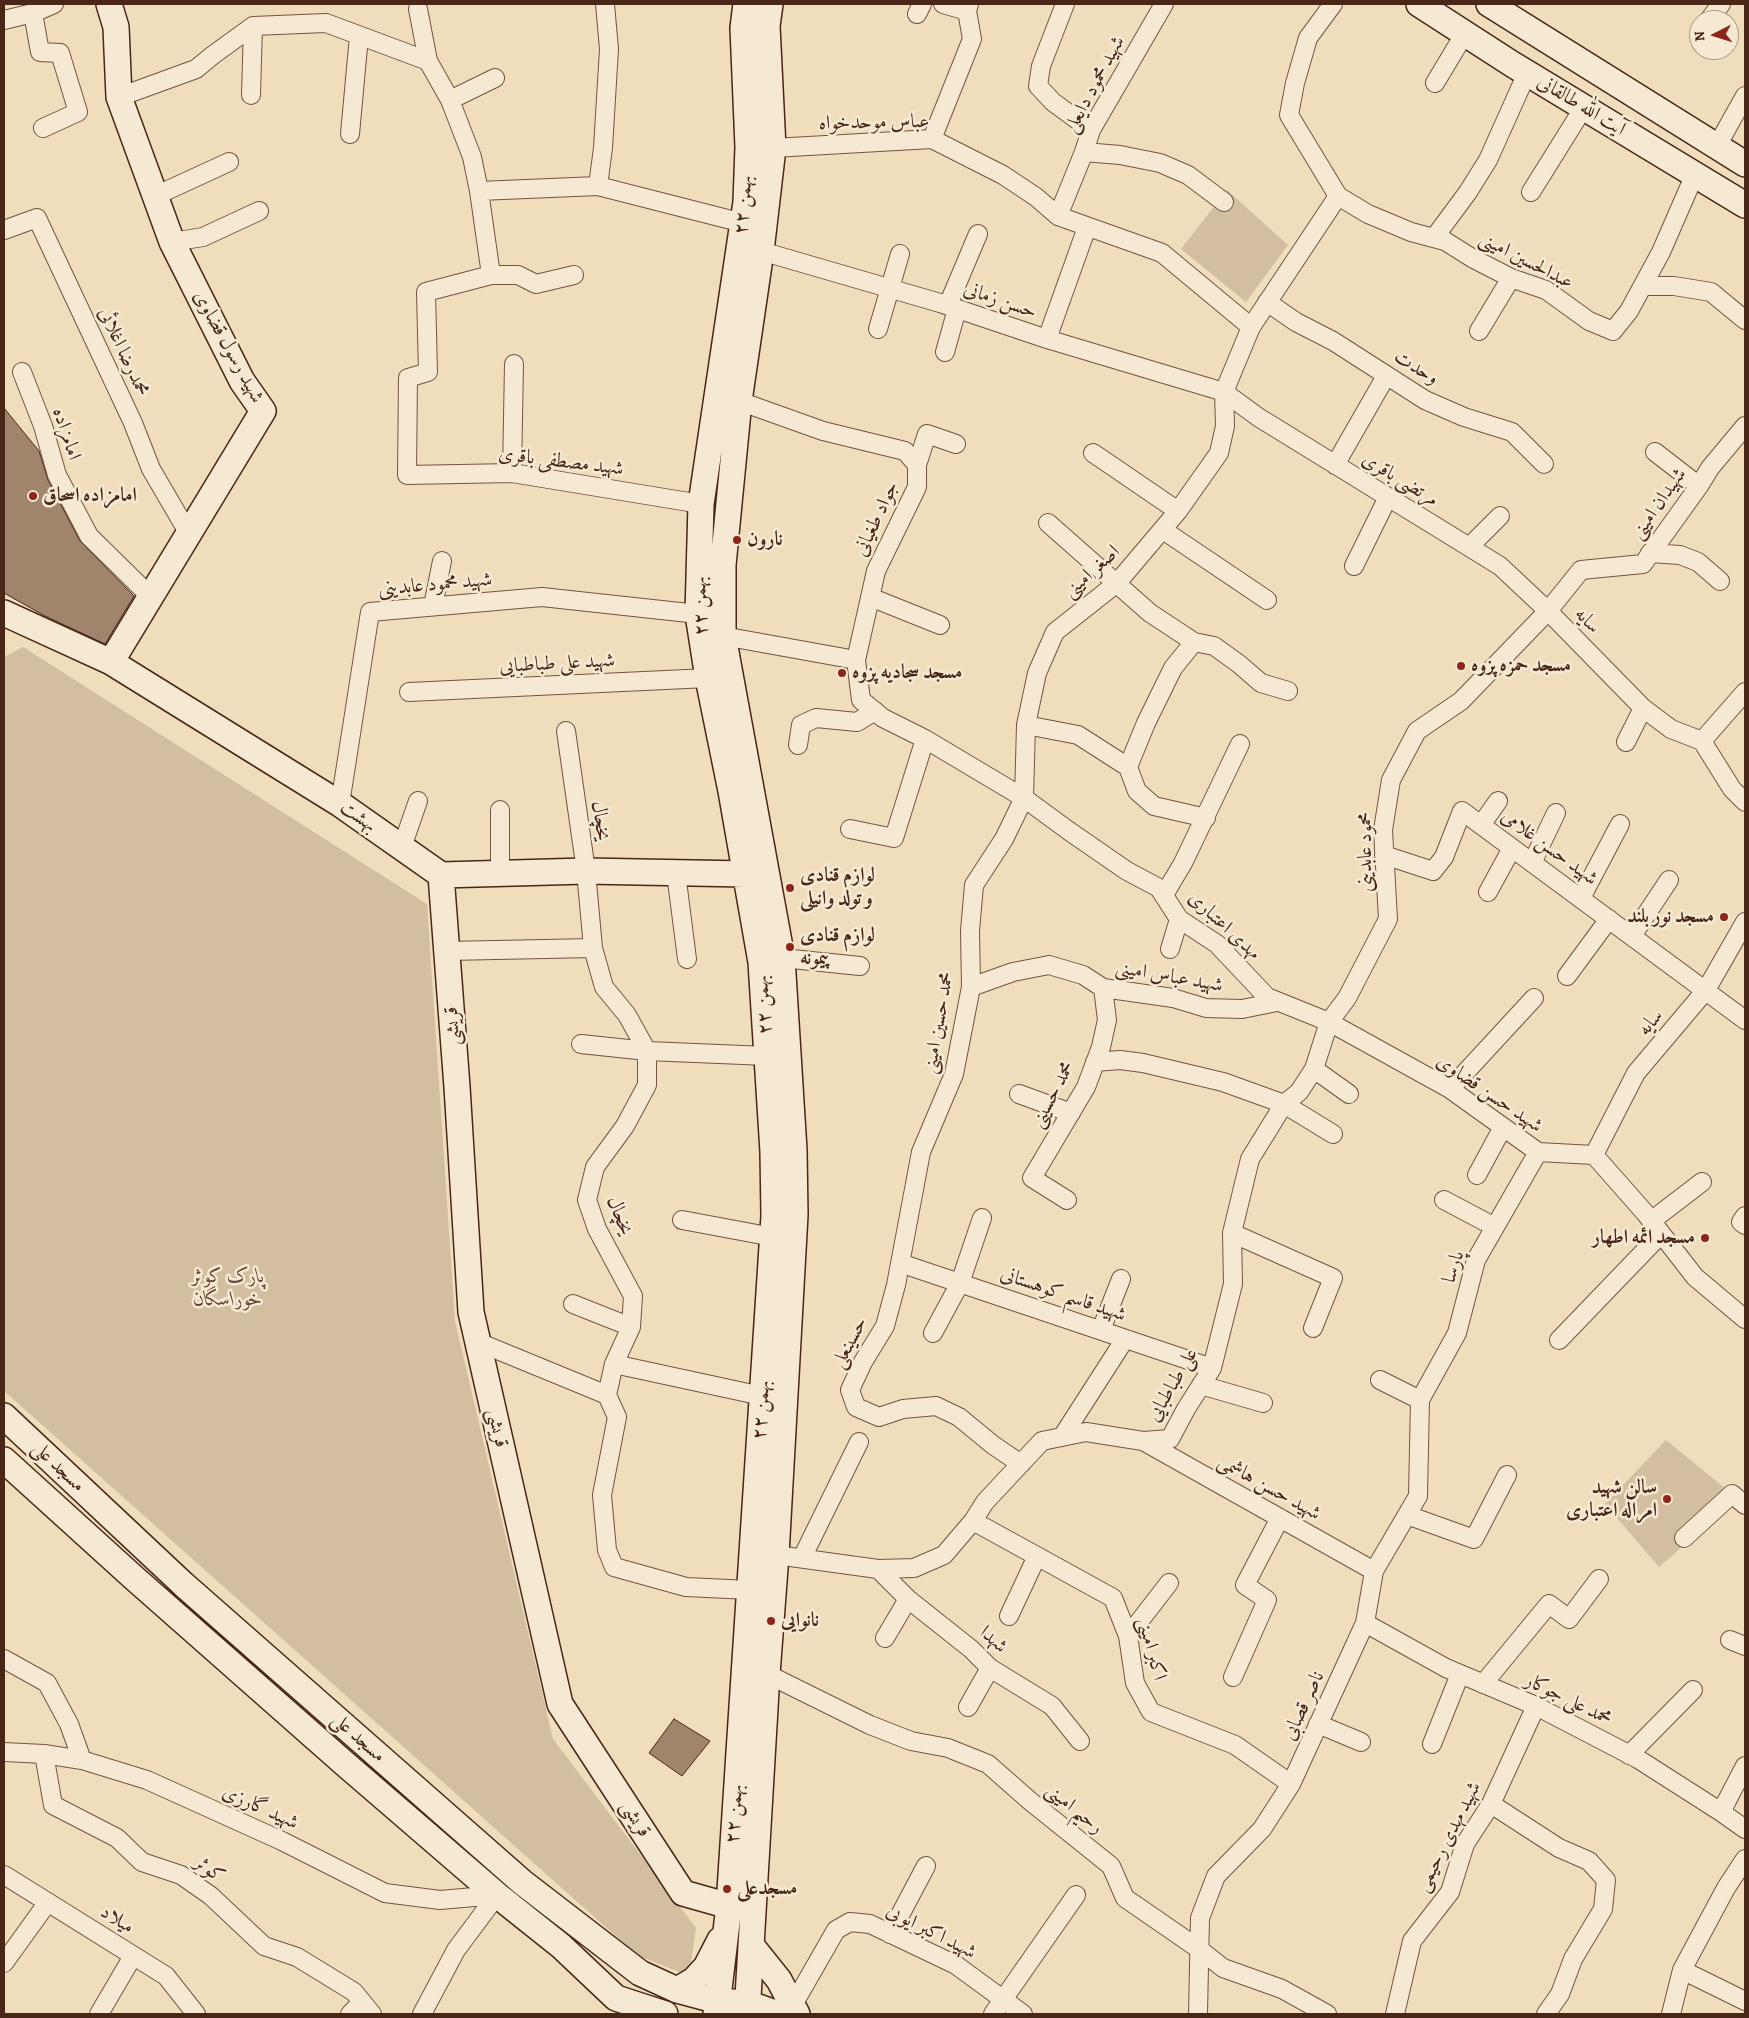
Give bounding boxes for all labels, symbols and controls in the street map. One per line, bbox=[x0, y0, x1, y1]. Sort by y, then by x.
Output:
north arrow bbox=[1689, 10, 1739, 60]
text: N bbox=[1690, 30, 1709, 42]
street label: شهید محمود دایعلی bbox=[1059, 32, 1131, 138]
street label: آیت الله طالقانی bbox=[1532, 70, 1630, 142]
street label: عباس موحدخواه bbox=[818, 110, 930, 136]
street label: ۲۲ بهمن bbox=[729, 174, 759, 236]
street label: عبدالحسین امینی bbox=[1475, 227, 1577, 295]
street label: حسن زمانی bbox=[960, 277, 1040, 325]
street label: شهید رسول قضاوی bbox=[187, 287, 269, 407]
street label: محمدرضا اغلائی bbox=[92, 304, 154, 400]
street label: وحدت bbox=[1389, 345, 1443, 391]
street label: امامزاده bbox=[46, 405, 86, 463]
street label: شهید مصطفی باقری bbox=[497, 442, 625, 482]
street label: مرتضی باقری bbox=[1357, 448, 1443, 512]
street label: شهیدان امینی bbox=[1626, 464, 1692, 544]
street label: جواد طغیانی bbox=[849, 478, 905, 560]
place label: امامزاده اسحاق bbox=[43, 484, 137, 508]
marker: امامزاده اسحاق bbox=[27, 490, 39, 502]
place label: نارون bbox=[747, 528, 783, 552]
marker: نارون bbox=[731, 534, 743, 546]
street label: اصغر امینی bbox=[1059, 540, 1125, 604]
street label: شهید محمود عابدینی bbox=[377, 568, 493, 602]
street label: ۲۲ بهمن bbox=[688, 576, 714, 636]
street label: سایه bbox=[1569, 603, 1605, 639]
street label: شهید علی طباطبایی bbox=[499, 649, 615, 679]
place label: مسجد حمزه پزوه bbox=[1471, 654, 1571, 678]
marker: مسجد حمزه پزوه bbox=[1455, 660, 1467, 672]
place label: مسجد سجادیه پزوه bbox=[852, 661, 962, 685]
marker: مسجد سجادیه پزوه bbox=[836, 667, 848, 679]
street label: بهشت bbox=[335, 796, 381, 838]
street label: یخچال bbox=[585, 799, 615, 843]
street label: شهید حسن غلامی bbox=[1496, 805, 1602, 891]
street label: محمود عابدینی bbox=[1354, 812, 1378, 892]
place label: لوازم قنادی و تولد وانیلی bbox=[800, 864, 875, 911]
marker: لوازم قنادی و تولد وانیلی bbox=[784, 882, 796, 894]
street label: مهدی اعتباری bbox=[1183, 886, 1265, 966]
place label: مسجد نور بلند bbox=[1627, 905, 1714, 929]
marker: مسجد نور بلند bbox=[1718, 911, 1730, 923]
place label: لوازم قنادی پیمونه bbox=[800, 924, 875, 971]
marker: لوازم قنادی پیمونه bbox=[784, 941, 796, 953]
street label: شهید عباس امینی bbox=[1113, 956, 1225, 998]
street label: محمد حسین امینی bbox=[918, 970, 960, 1076]
street label: ۲۲ بهمن bbox=[750, 974, 778, 1036]
street label: سایه bbox=[1633, 1005, 1669, 1041]
street label: قریشی bbox=[440, 1006, 466, 1046]
street label: شهید حسن قضاوی bbox=[1431, 1050, 1547, 1138]
street label: محمد حسینی bbox=[1026, 1058, 1080, 1132]
street label: یخچال bbox=[600, 1193, 638, 1239]
place label: مسجد ائمه اطهار bbox=[1592, 1226, 1695, 1250]
marker: مسجد ائمه اطهار bbox=[1699, 1232, 1711, 1244]
street label: پارسا bbox=[1438, 1248, 1470, 1286]
street label: شهید قاسم کوهستانی bbox=[997, 1262, 1129, 1328]
park label: پارک کوثر خوراسگان bbox=[191, 1265, 265, 1312]
street label: حسینعلی bbox=[827, 1313, 873, 1373]
street label: علی طباطبایی bbox=[1142, 1344, 1204, 1426]
street label: ۲۲ بهمن bbox=[748, 1379, 776, 1441]
street label: قریشی bbox=[481, 1406, 513, 1450]
street label: مسجد علی bbox=[26, 1436, 90, 1498]
street label: شهید حسن هاشمی bbox=[1213, 1450, 1325, 1526]
place label: سالن شهید امراله اعتباری bbox=[1566, 1476, 1657, 1523]
marker: سالن شهید امراله اعتباری bbox=[1661, 1493, 1673, 1505]
place label: نانوایی bbox=[781, 1609, 819, 1633]
marker: نانوایی bbox=[765, 1615, 777, 1627]
street label: اکبر امینی bbox=[1131, 1615, 1171, 1683]
street label: شهدا bbox=[974, 1621, 1012, 1659]
street label: ناصر قصابی bbox=[1278, 1668, 1330, 1744]
street label: محمد علی جوکار bbox=[1521, 1669, 1615, 1731]
street label: مسجد علی bbox=[326, 1708, 390, 1768]
street label: رحیم امینی bbox=[1040, 1778, 1108, 1840]
street label: شهید مهدی رحیمی bbox=[1411, 1778, 1487, 1896]
street label: شهید گارزی bbox=[218, 1781, 302, 1835]
street label: ۲۲ بهمن bbox=[721, 1783, 749, 1845]
street label: قریشی bbox=[614, 1796, 656, 1842]
street label: کوثر bbox=[189, 1851, 229, 1889]
place label: مسجدعلی bbox=[737, 1877, 797, 1901]
marker: مسجدعلی bbox=[721, 1883, 733, 1895]
street label: شهید اکبر ایوبی bbox=[882, 1899, 980, 1965]
street label: میلاد bbox=[96, 1900, 138, 1940]

